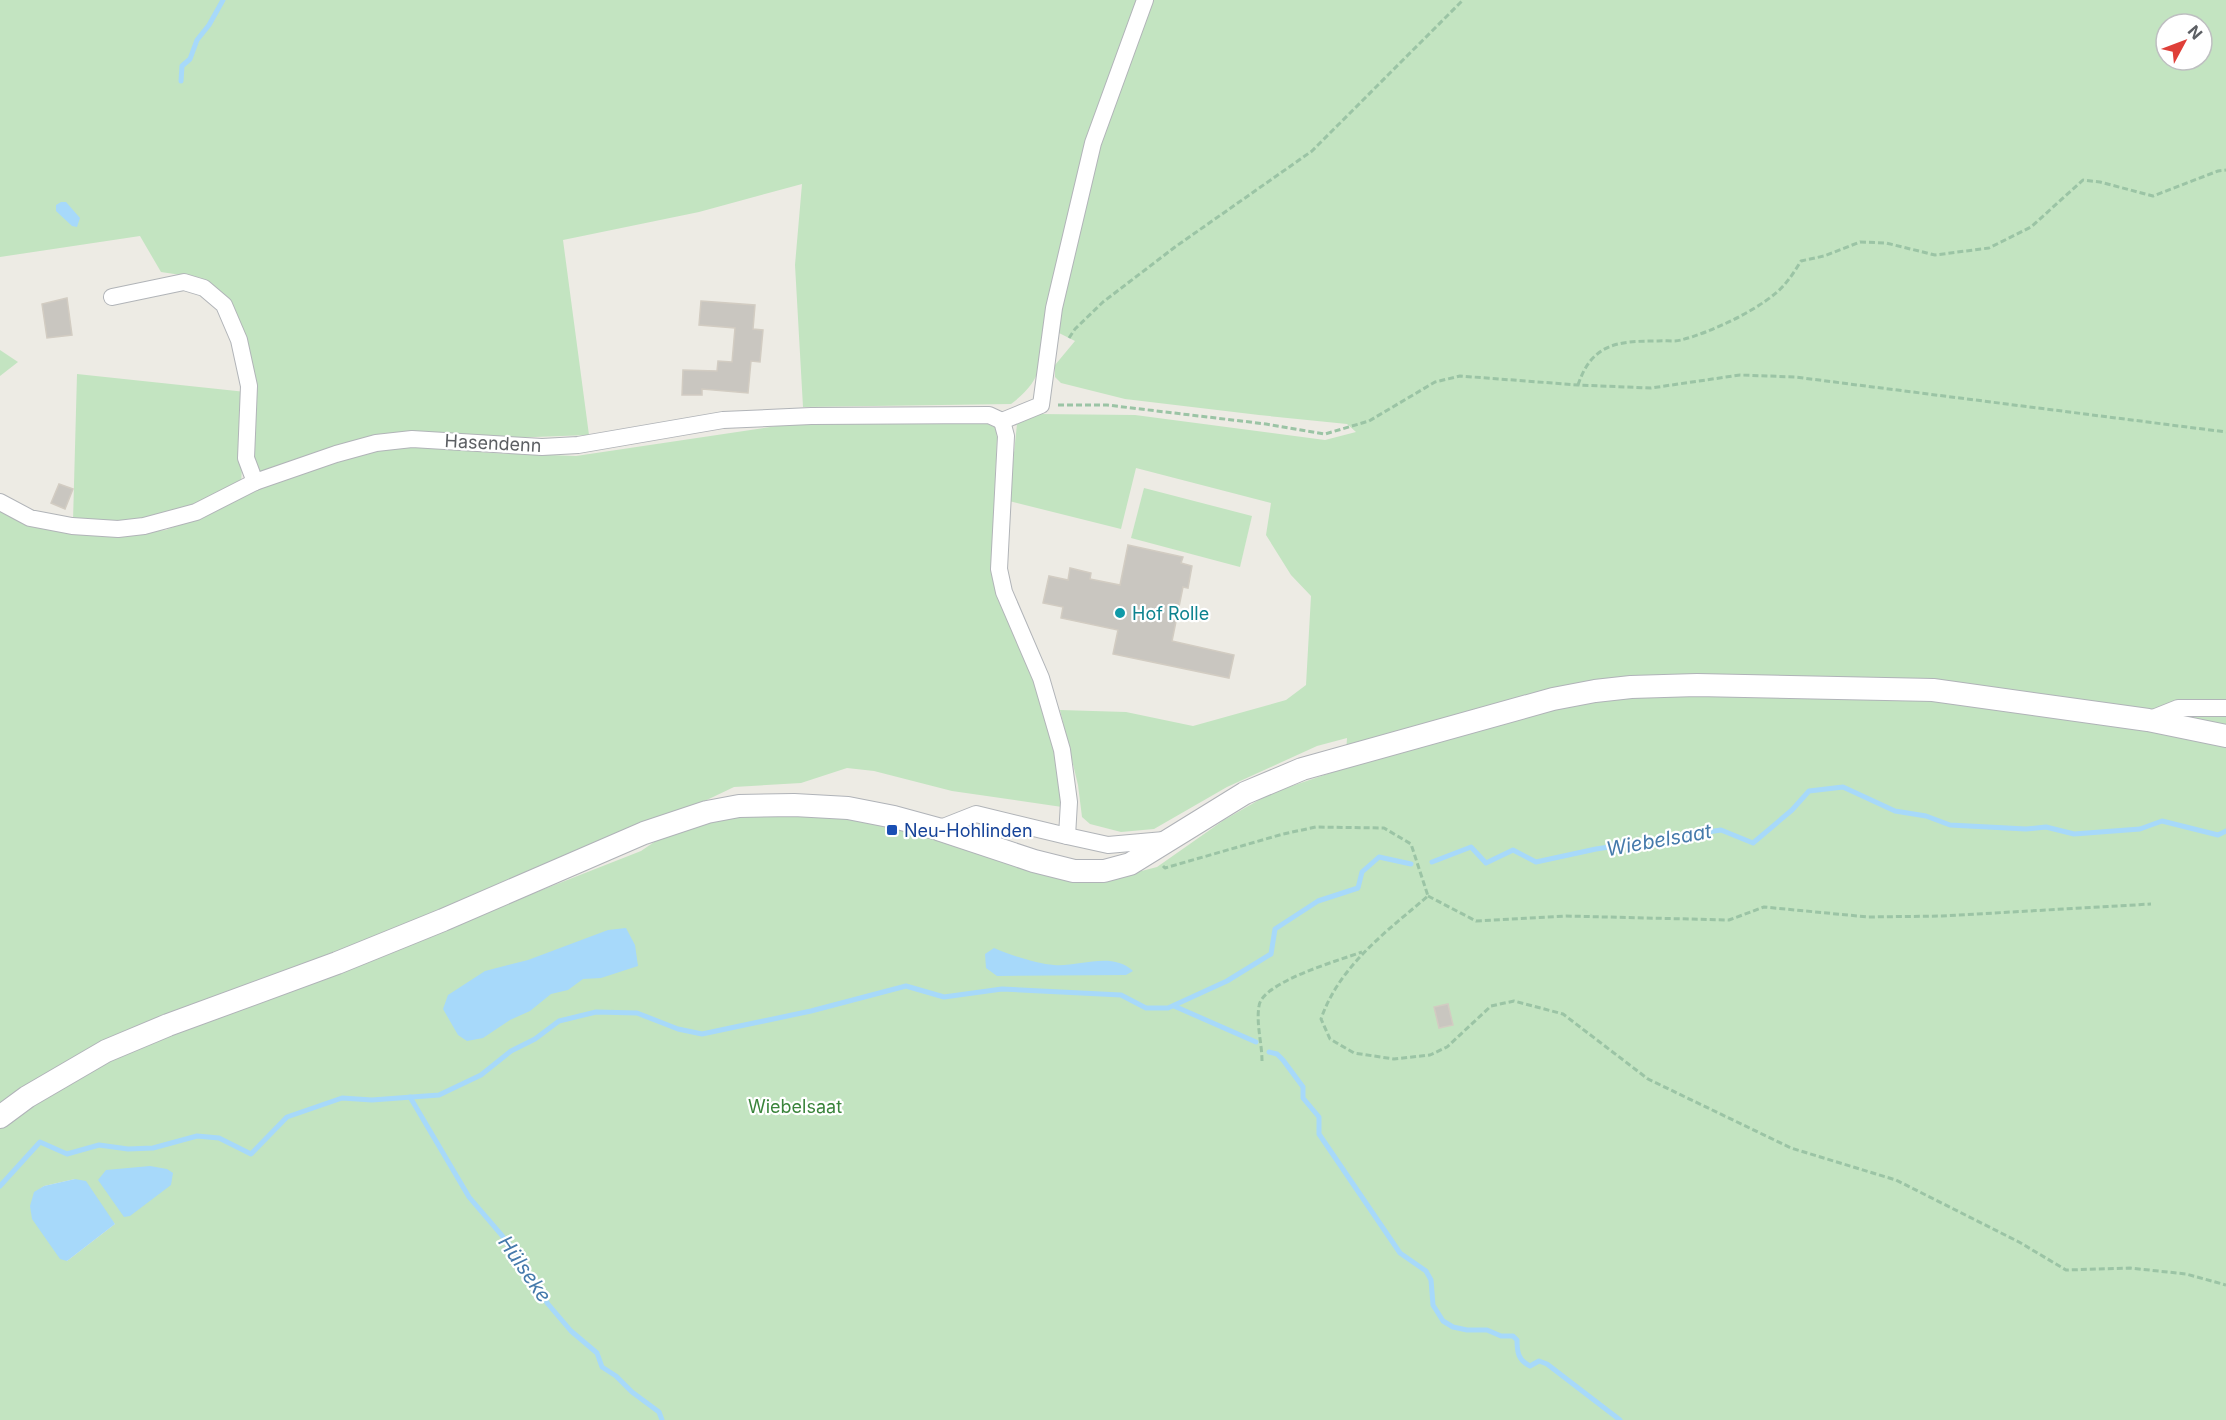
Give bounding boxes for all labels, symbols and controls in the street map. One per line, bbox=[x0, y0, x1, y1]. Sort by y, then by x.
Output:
north arrow bbox=[2154, 12, 2214, 72]
text: N bbox=[2184, 21, 2207, 43]
street label: Hasendenn bbox=[444, 430, 542, 456]
place label: Hof Rolle bbox=[1132, 603, 1209, 624]
marker: Hof Rolle bbox=[1113, 606, 1127, 620]
water label: Wiebelsaat bbox=[1605, 819, 1714, 861]
place label: Neu-Hohlinden bbox=[904, 820, 1033, 841]
marker: Neu-Hohlinden bbox=[885, 823, 899, 837]
park label: Wiebelsaat bbox=[748, 1096, 842, 1117]
water label: Hülseke bbox=[493, 1231, 557, 1307]

